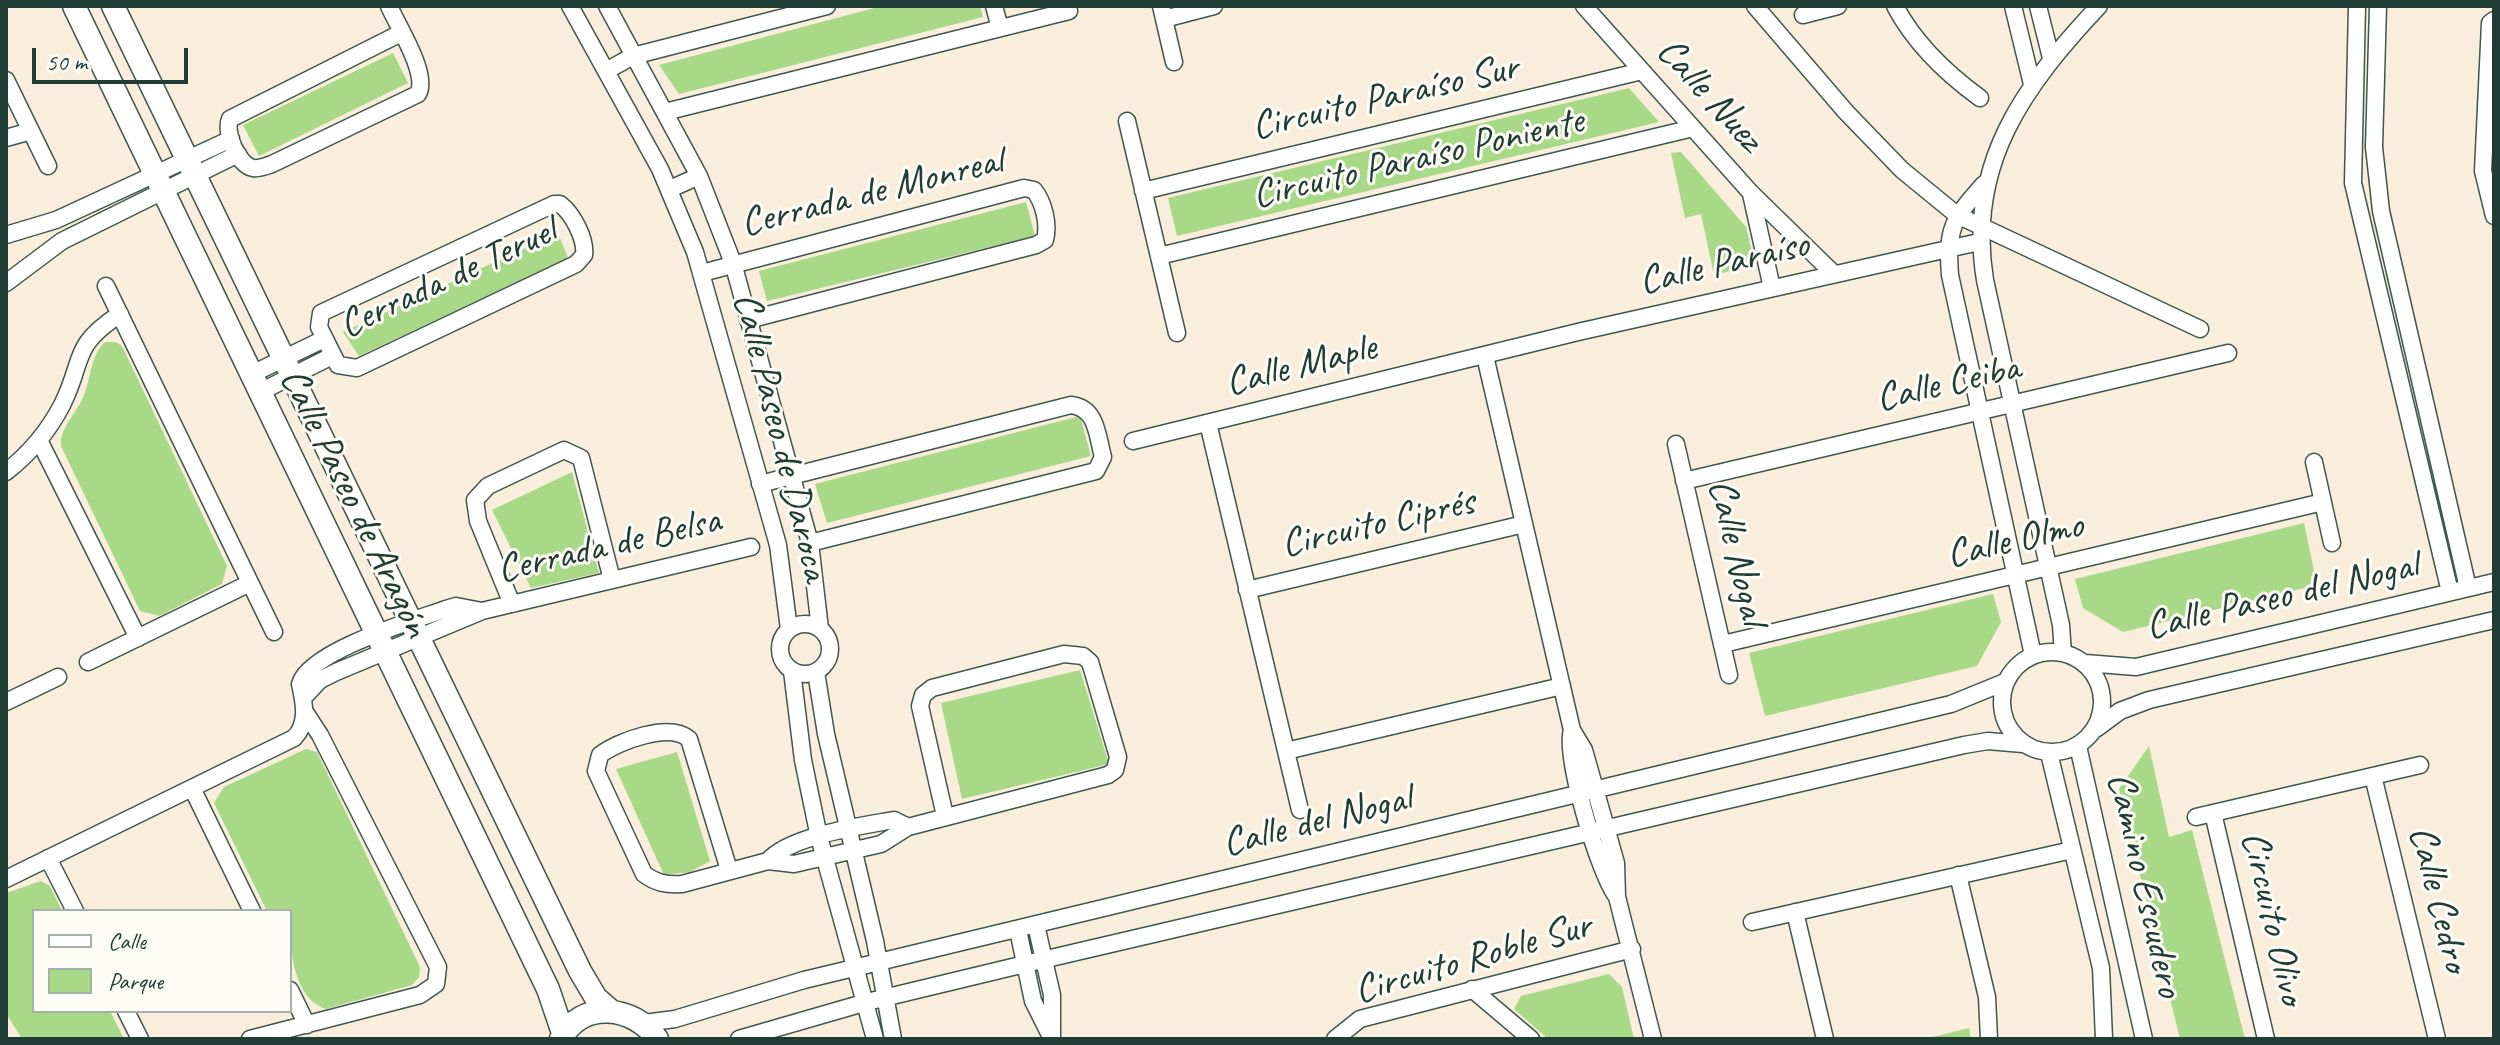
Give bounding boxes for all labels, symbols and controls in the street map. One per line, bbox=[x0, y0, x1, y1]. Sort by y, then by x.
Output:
street label: Calle Nuez bbox=[1645, 28, 1773, 162]
scale bar bbox=[36, 32, 192, 82]
street label: Circuito Paraíso Sur bbox=[1247, 44, 1523, 152]
text: 50 m bbox=[46, 47, 87, 77]
street label: Circuito Paraíso Poniente bbox=[1248, 98, 1588, 220]
street label: Cerrada de Monreal bbox=[736, 137, 1008, 249]
street label: Cerrada de Teruel bbox=[332, 208, 564, 350]
street label: Calle Paraíso bbox=[1634, 221, 1814, 307]
street label: Calle Paseo de Daroca bbox=[721, 288, 839, 586]
street label: Calle Maple bbox=[1221, 324, 1381, 408]
street label: Calle Ceiba bbox=[1872, 344, 2024, 424]
street label: Calle Paseo de Aragón bbox=[268, 361, 440, 645]
street label: Calle Nogal bbox=[1696, 475, 1776, 629]
street label: Circuito Ciprés bbox=[1277, 478, 1479, 570]
street label: Cerrada de Belsa bbox=[493, 497, 725, 595]
street label: Calle Olmo bbox=[1942, 502, 2088, 580]
street label: Calle Paseo del Nogal bbox=[2141, 542, 2423, 652]
street label: Camino Escudero bbox=[2095, 768, 2193, 1002]
street label: Calle del Nogal bbox=[1218, 775, 1416, 869]
street label: Calle Cedro bbox=[2397, 821, 2479, 977]
street label: Circuito Olivo bbox=[2229, 827, 2315, 1009]
street label: Circuito Roble Sur bbox=[1349, 902, 1597, 1016]
legend bbox=[32, 909, 292, 1013]
text: Calle bbox=[108, 926, 146, 956]
text: Parque bbox=[108, 966, 163, 996]

